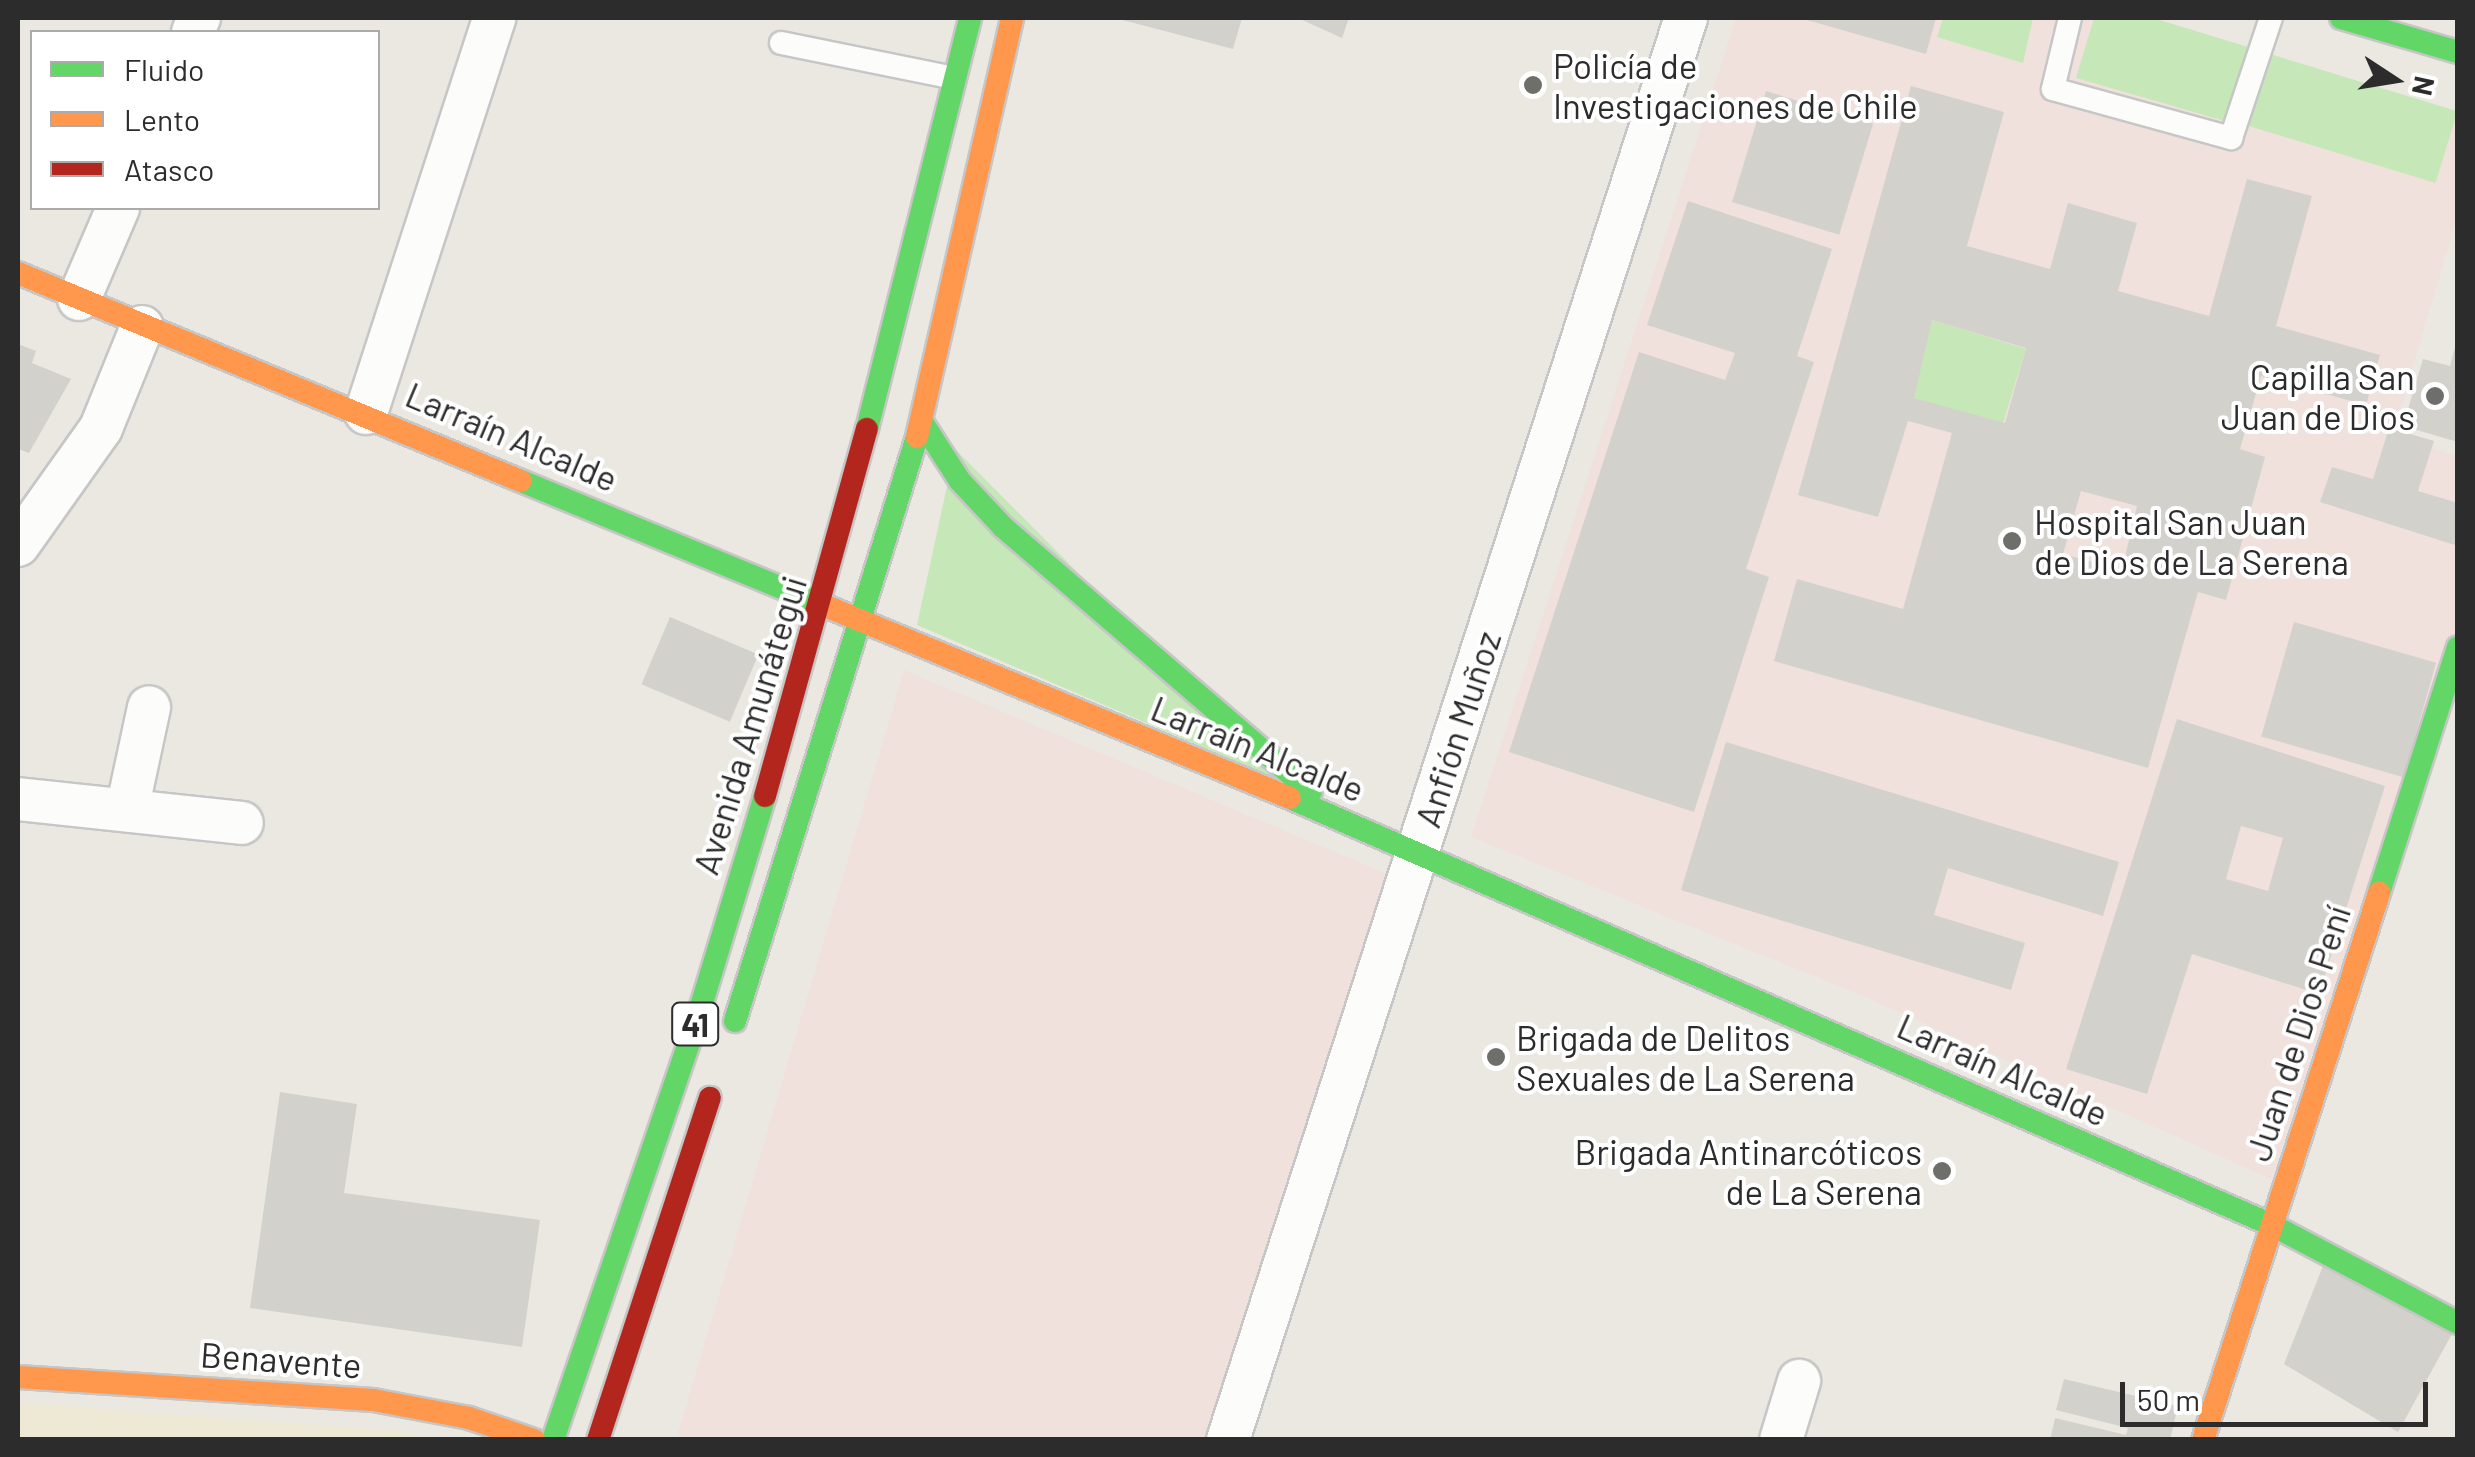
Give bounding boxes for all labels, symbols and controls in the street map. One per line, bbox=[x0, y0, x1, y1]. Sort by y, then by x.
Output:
legend bbox=[30, 30, 380, 210]
north arrow bbox=[2345, 30, 2445, 130]
place label: Policía de Investigaciones de Chile bbox=[1553, 44, 1918, 126]
text: Fluido bbox=[124, 51, 204, 87]
marker: Policía de Investigaciones de Chile bbox=[1522, 74, 1544, 96]
text: N bbox=[2406, 74, 2443, 99]
text: Lento bbox=[124, 101, 200, 137]
text: Atasco bbox=[124, 151, 214, 187]
place label: Capilla San Juan de Dios bbox=[2221, 355, 2415, 437]
street label: Larraín Alcalde bbox=[400, 373, 624, 499]
marker: Capilla San Juan de Dios bbox=[2424, 385, 2446, 407]
place label: Hospital San Juan de Dios de La Serena bbox=[2034, 500, 2349, 582]
marker: Hospital San Juan de Dios de La Serena bbox=[1999, 528, 2025, 554]
street label: Avenida Amunátegui bbox=[684, 571, 814, 879]
street label: Anfión Muñoz bbox=[1406, 626, 1508, 832]
street label: Larraín Alcalde bbox=[1146, 686, 1370, 810]
street label: Juan de Dios Pení bbox=[2236, 900, 2358, 1166]
road number: 41 bbox=[670, 997, 720, 1051]
street label: Larraín Alcalde bbox=[1891, 1004, 2115, 1134]
place label: Brigada de Delitos Sexuales de La Serena bbox=[1516, 1016, 1855, 1098]
marker: Brigada de Delitos Sexuales de La Serena bbox=[1485, 1046, 1507, 1068]
place label: Brigada Antinarcóticos de La Serena bbox=[1574, 1130, 1922, 1212]
marker: Brigada Antinarcóticos de La Serena bbox=[1931, 1160, 1953, 1182]
street label: Benavente bbox=[199, 1332, 363, 1386]
scale bar bbox=[2125, 1362, 2432, 1424]
text: 50 m bbox=[2137, 1381, 2200, 1417]

